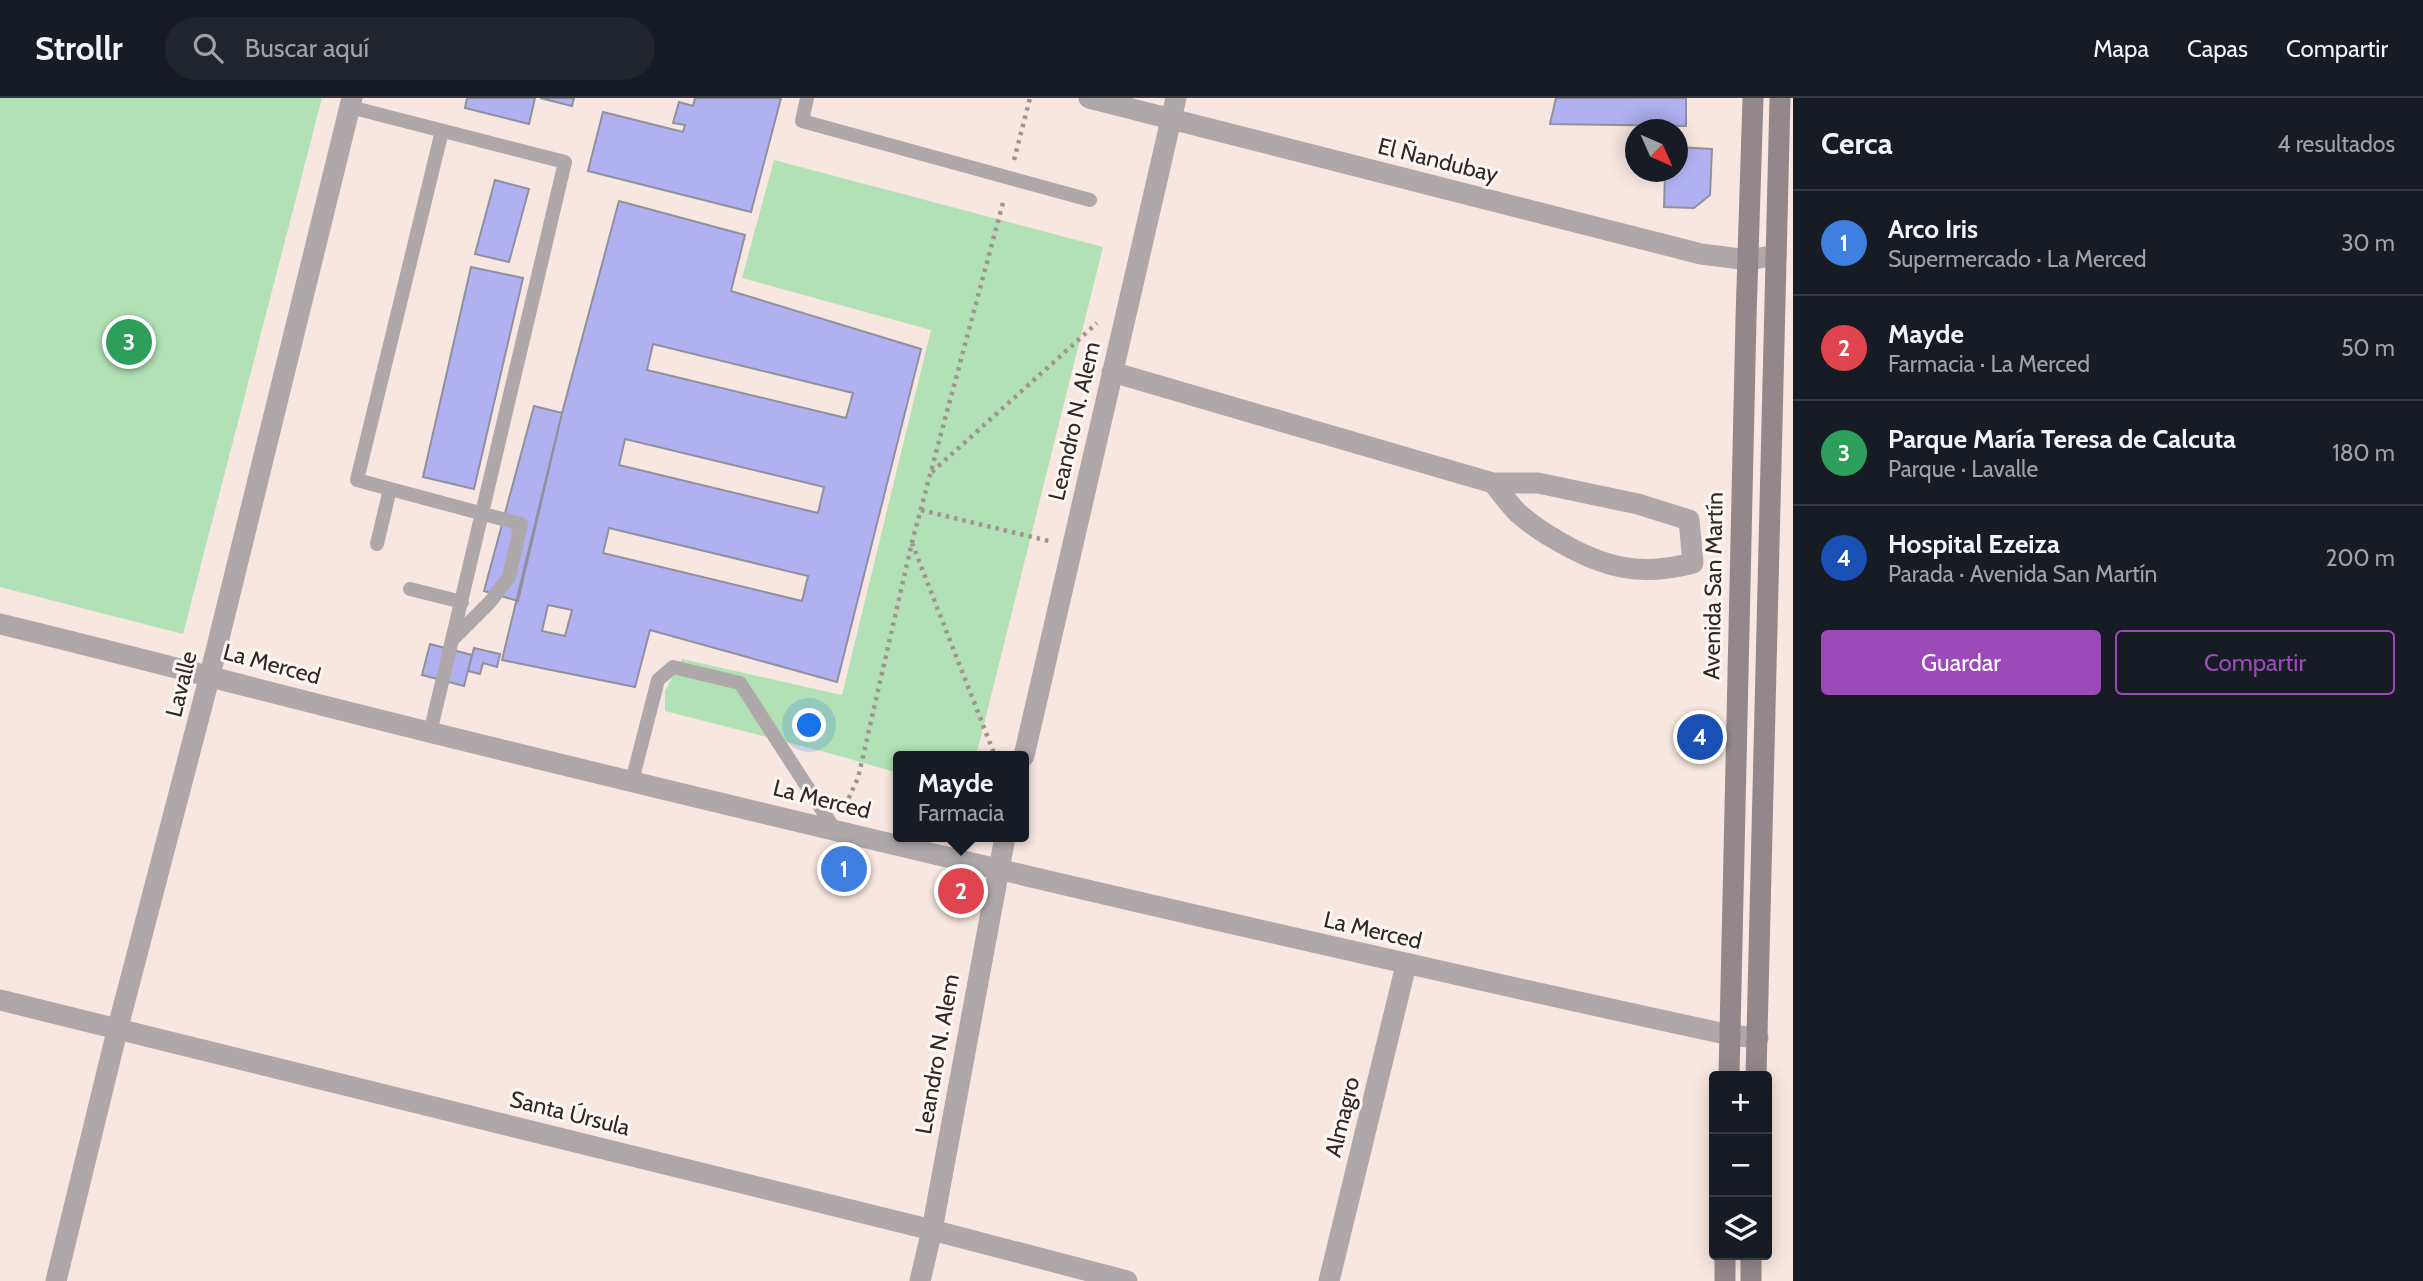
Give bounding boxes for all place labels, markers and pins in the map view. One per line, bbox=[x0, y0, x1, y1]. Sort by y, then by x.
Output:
pin: 3 bbox=[106, 316, 152, 368]
pin: 4 bbox=[1677, 711, 1723, 763]
pin: 1 bbox=[821, 843, 867, 895]
pin: 2 bbox=[938, 865, 984, 917]

